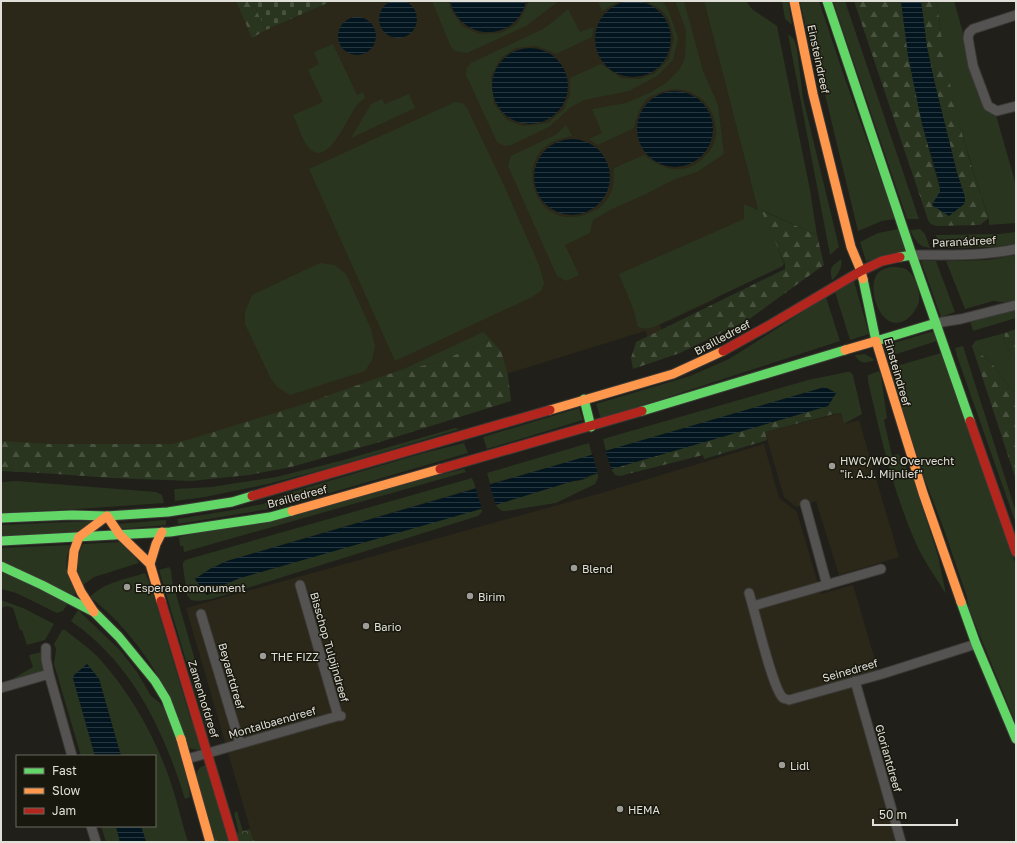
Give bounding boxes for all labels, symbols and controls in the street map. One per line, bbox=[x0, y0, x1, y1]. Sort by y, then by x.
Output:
street label: Einsteindreef bbox=[805, 23, 833, 95]
street label: Paranádreef bbox=[932, 233, 996, 249]
street label: Brailledreef bbox=[692, 317, 752, 357]
street label: Einsteindreef bbox=[882, 336, 914, 408]
place label: HWC/WOS Overvecht "ir. A.J. Mijnlief" bbox=[840, 454, 954, 480]
marker: HWC/WOS Overvecht "ir. A.J. Mijnlief" bbox=[827, 461, 837, 471]
street label: Brailledreef bbox=[266, 482, 328, 510]
place label: Blend bbox=[582, 562, 613, 575]
marker: Blend bbox=[569, 563, 579, 573]
place label: Esperantomonument bbox=[135, 581, 246, 594]
marker: Esperantomonument bbox=[122, 582, 132, 592]
street label: Bisschop Tulpijndreef bbox=[308, 590, 352, 704]
place label: Birim bbox=[478, 590, 505, 603]
marker: Birim bbox=[465, 591, 475, 601]
place label: Bario bbox=[374, 620, 402, 633]
marker: Bario bbox=[361, 621, 371, 631]
street label: Beyaertdreef bbox=[216, 641, 248, 711]
place label: THE FIZZ bbox=[271, 650, 319, 663]
marker: THE FIZZ bbox=[258, 651, 268, 661]
street label: Seinedreef bbox=[821, 656, 879, 684]
street label: Zamenhofdreef bbox=[186, 659, 222, 739]
street label: Montalbaendreef bbox=[227, 703, 317, 741]
street label: Gloriantdreef bbox=[873, 723, 905, 793]
legend bbox=[16, 755, 156, 827]
place label: Lidl bbox=[790, 759, 810, 772]
marker: Lidl bbox=[777, 760, 787, 770]
text: Fast bbox=[52, 763, 77, 778]
text: Slow bbox=[52, 783, 80, 798]
scale bar bbox=[873, 801, 957, 827]
text: Jam bbox=[52, 803, 76, 818]
place label: HEMA bbox=[628, 803, 661, 816]
marker: HEMA bbox=[615, 804, 625, 814]
text: 50 m bbox=[879, 807, 907, 822]

